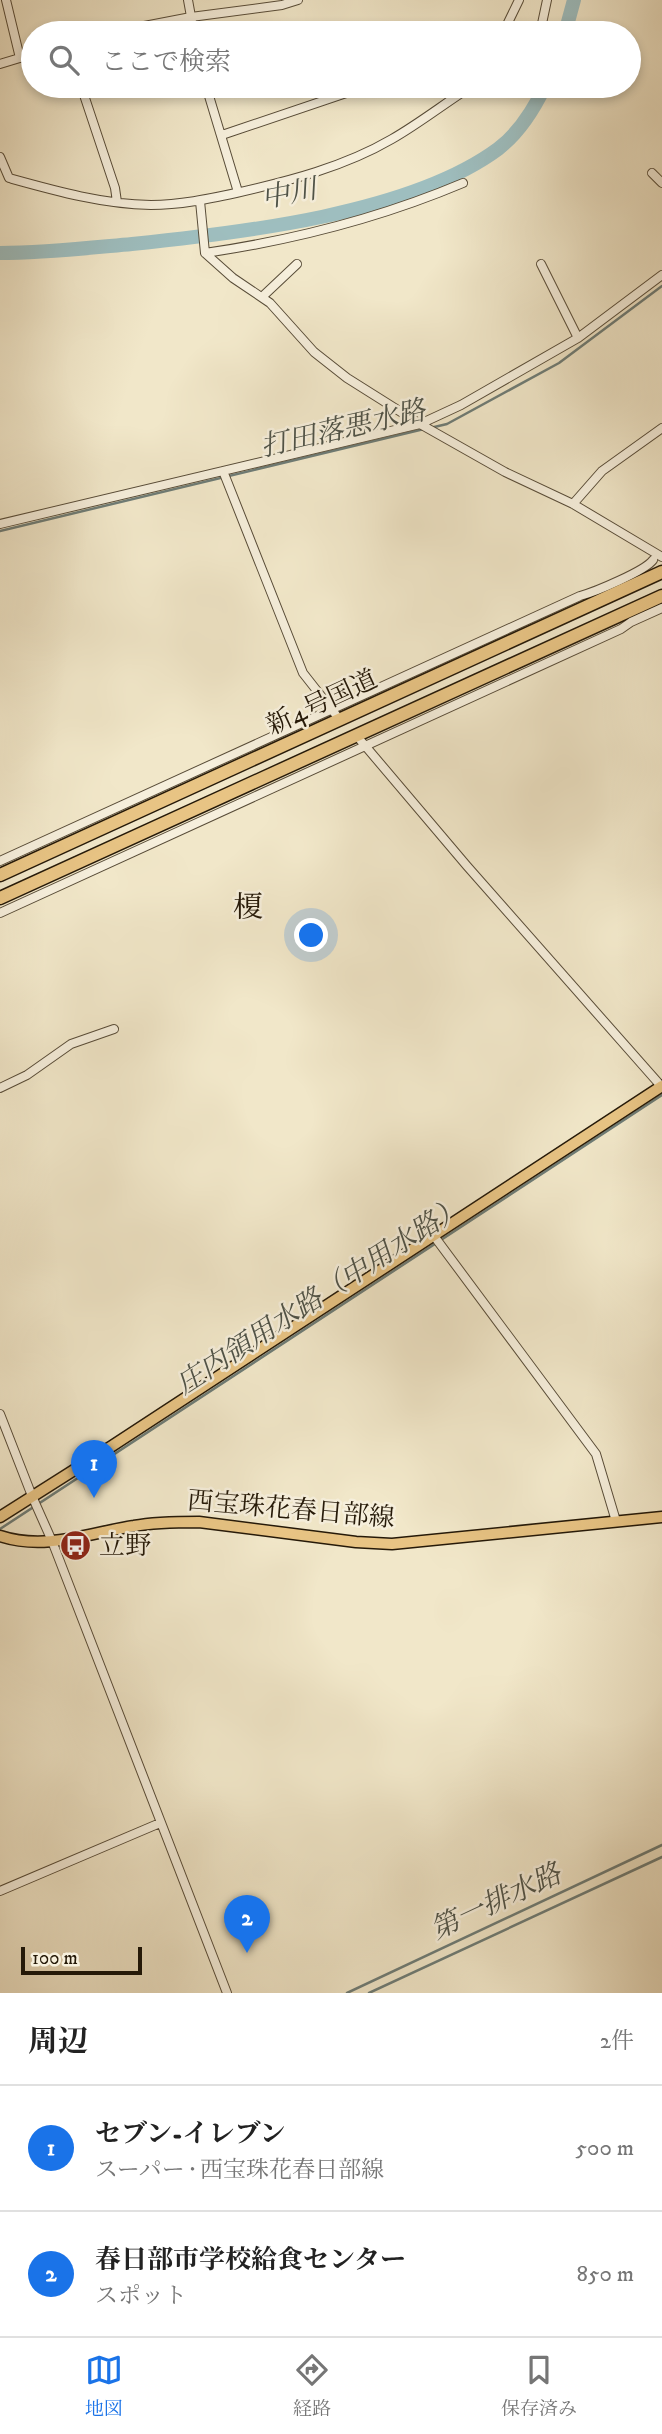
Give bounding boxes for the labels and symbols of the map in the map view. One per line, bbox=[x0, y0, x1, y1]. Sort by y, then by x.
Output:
water label: 中川 bbox=[258, 171, 323, 217]
water label: 打田落悪水路 bbox=[257, 393, 431, 465]
street label: 新4号国道 bbox=[261, 663, 383, 743]
district label: 榎 bbox=[233, 890, 263, 927]
your location bbox=[294, 918, 328, 952]
water label: 庄内領用水路（中用水路） bbox=[170, 1190, 470, 1402]
pin: 1 bbox=[71, 1440, 117, 1498]
street label: 西宝珠花春日部線 bbox=[186, 1484, 396, 1536]
bus stop icon: 立野 bbox=[59, 1529, 93, 1563]
place label: 立野 bbox=[99, 1530, 151, 1563]
water label: 第一排水路 bbox=[425, 1856, 569, 1947]
pin: 2 bbox=[224, 1895, 270, 1953]
scale bar bbox=[21, 1944, 142, 1976]

